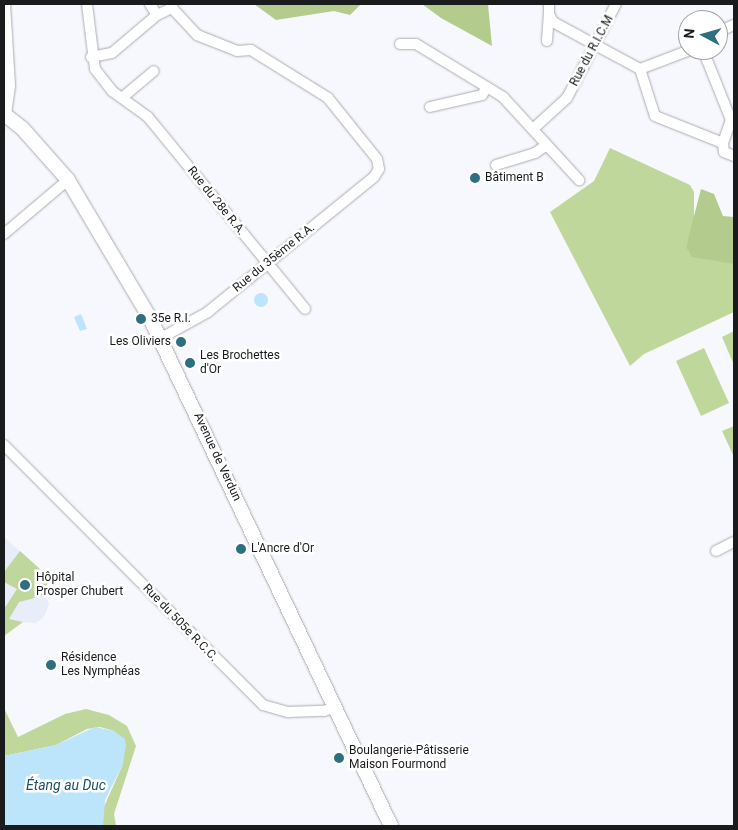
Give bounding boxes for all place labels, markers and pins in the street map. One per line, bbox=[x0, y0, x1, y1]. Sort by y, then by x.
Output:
place label: Bâtiment B bbox=[485, 171, 544, 185]
marker: Bâtiment B bbox=[469, 172, 481, 184]
place label: 35e R.I. bbox=[151, 312, 191, 326]
marker: 35e R.I. bbox=[135, 313, 147, 325]
place label: Les Oliviers bbox=[110, 335, 171, 349]
marker: Les Oliviers bbox=[175, 336, 187, 348]
place label: Les Brochettes d'Or bbox=[200, 349, 280, 377]
marker: Les Brochettes d'Or bbox=[184, 357, 196, 369]
place label: L'Ancre d'Or bbox=[251, 542, 314, 556]
marker: L'Ancre d'Or bbox=[235, 543, 247, 555]
place label: Hôpital Prosper Chubert bbox=[36, 571, 123, 599]
marker: Hôpital Prosper Chubert bbox=[18, 578, 32, 592]
place label: Résidence Les Nymphéas bbox=[61, 651, 140, 679]
marker: Résidence Les Nymphéas bbox=[45, 659, 57, 671]
place label: Boulangerie-Pâtisserie Maison Fourmond bbox=[349, 744, 469, 772]
marker: Boulangerie-Pâtisserie Maison Fourmond bbox=[333, 752, 345, 764]

